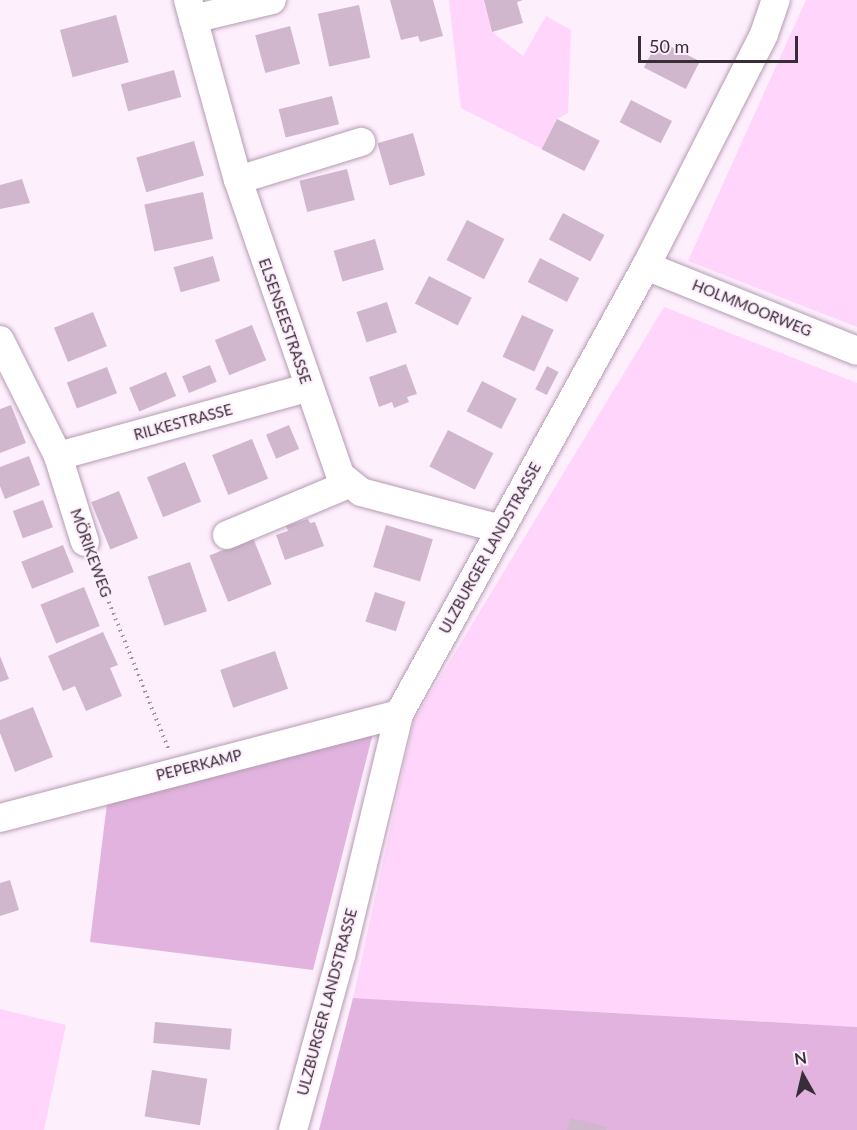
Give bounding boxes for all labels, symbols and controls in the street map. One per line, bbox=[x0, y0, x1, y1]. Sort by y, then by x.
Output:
scale bar bbox=[641, 24, 802, 62]
text: 50 m bbox=[649, 35, 689, 57]
street label: ELSENSEESTRASSE bbox=[255, 256, 315, 386]
street label: HOLMMOORWEG bbox=[690, 276, 814, 340]
street label: RILKESTRASSE bbox=[132, 400, 234, 444]
street label: ULZBURGER LANDSTRASSE bbox=[435, 459, 545, 637]
street label: MÖRIKEWEG bbox=[67, 506, 115, 600]
street label: PEPERKAMP bbox=[154, 746, 244, 784]
street label: ULZBURGER LANDSTRASSE bbox=[293, 907, 361, 1097]
north arrow bbox=[773, 1046, 833, 1106]
text: N bbox=[793, 1047, 808, 1068]

